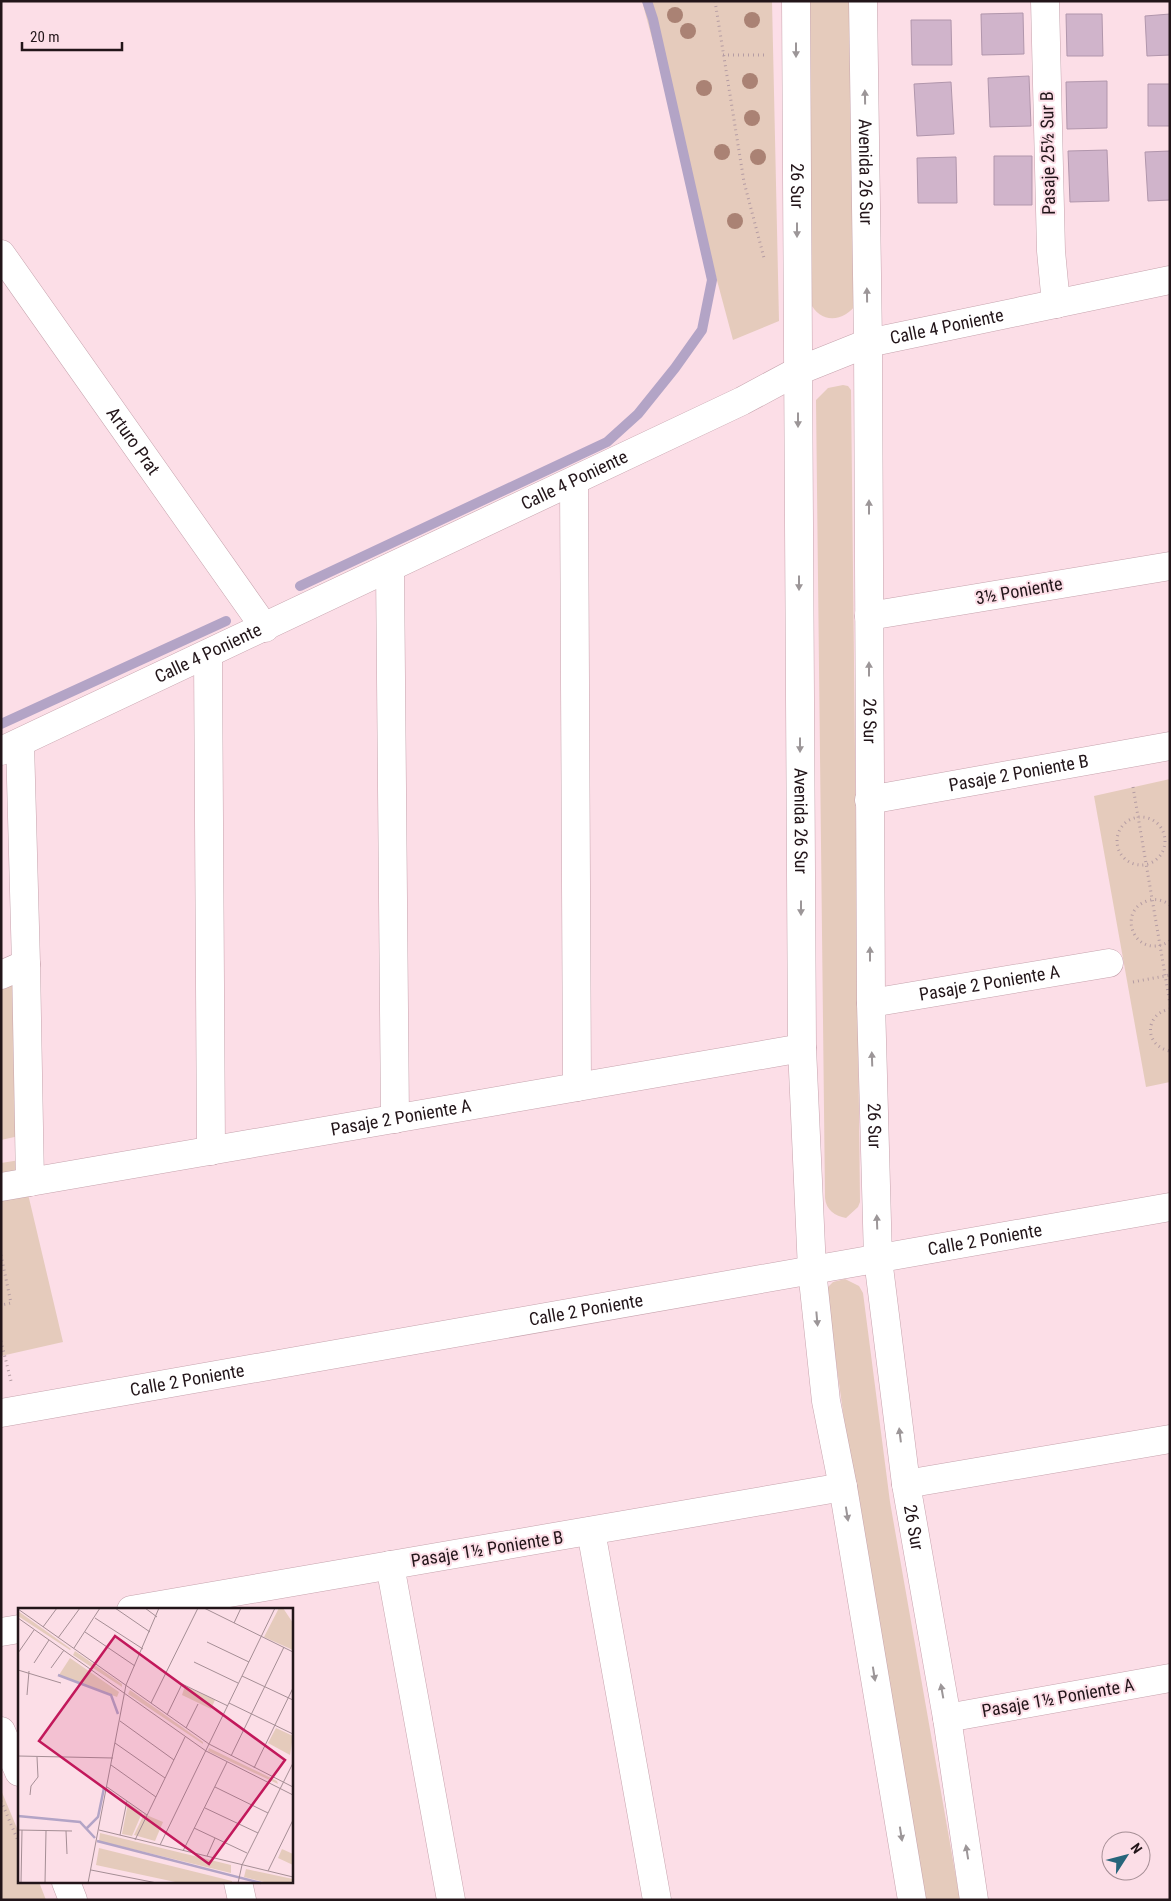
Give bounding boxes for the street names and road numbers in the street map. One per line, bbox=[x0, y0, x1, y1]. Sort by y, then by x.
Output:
street label: Pasaje 25½ Sur B bbox=[1036, 91, 1059, 215]
street label: Avenida 26 Sur bbox=[855, 119, 877, 226]
street label: 26 Sur bbox=[787, 163, 808, 209]
street label: Calle 4 Poniente bbox=[888, 304, 1005, 348]
street label: Arturo Prat bbox=[102, 403, 165, 479]
street label: Calle 4 Poniente bbox=[517, 446, 631, 514]
street label: 3½ Poniente bbox=[974, 573, 1064, 608]
street label: Calle 4 Poniente bbox=[151, 619, 265, 687]
street label: 26 Sur bbox=[860, 698, 881, 744]
street label: Pasaje 2 Poniente B bbox=[947, 750, 1090, 796]
street label: Avenida 26 Sur bbox=[790, 768, 812, 875]
street label: Pasaje 2 Poniente A bbox=[917, 960, 1062, 1005]
street label: Pasaje 2 Poniente A bbox=[329, 1094, 473, 1140]
street label: 26 Sur bbox=[864, 1103, 886, 1149]
street label: Calle 2 Poniente bbox=[926, 1219, 1043, 1259]
street label: Calle 2 Poniente bbox=[527, 1289, 645, 1330]
street label: Calle 2 Poniente bbox=[128, 1359, 246, 1400]
street label: 26 Sur bbox=[900, 1503, 928, 1552]
street label: Pasaje 1½ Poniente B bbox=[409, 1526, 565, 1571]
street label: Pasaje 1½ Poniente A bbox=[980, 1674, 1136, 1721]

